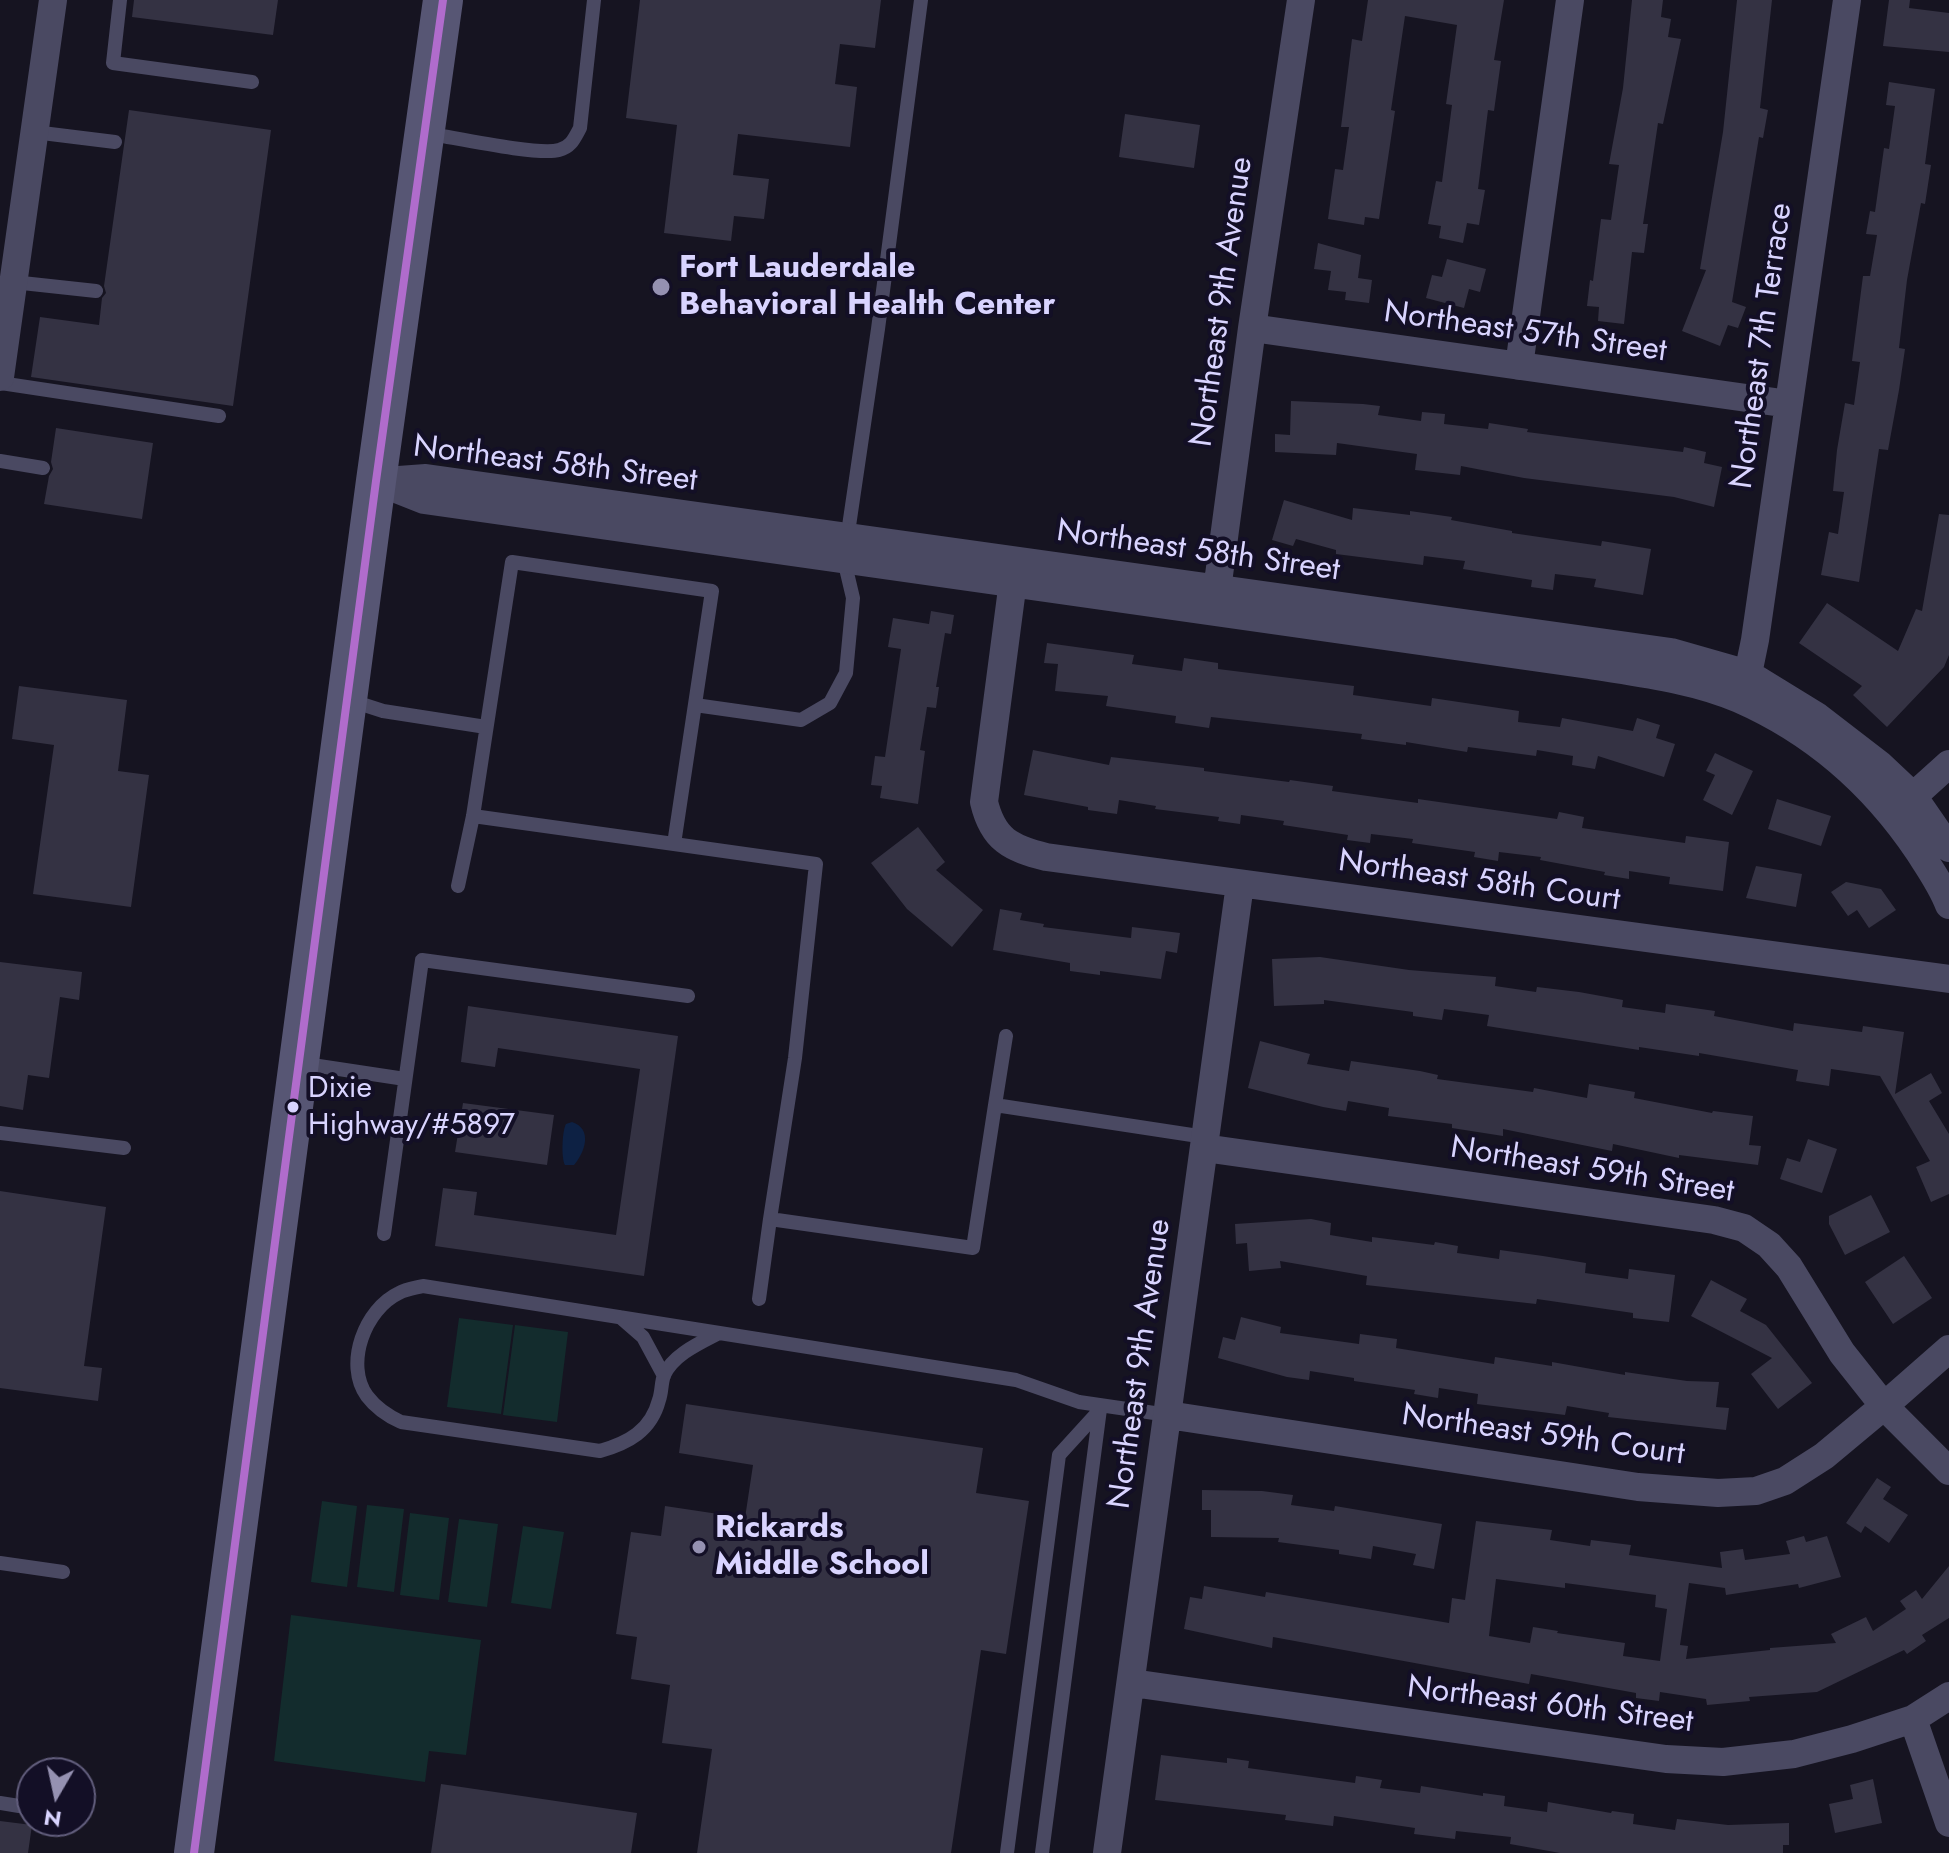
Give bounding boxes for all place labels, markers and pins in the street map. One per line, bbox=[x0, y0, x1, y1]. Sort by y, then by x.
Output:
place label: Fort Lauderdale Behavioral Health Center bbox=[679, 250, 1055, 325]
marker: Fort Lauderdale Behavioral Health Center bbox=[650, 276, 672, 298]
place label: Dixie Highway/#5897 bbox=[308, 1072, 515, 1142]
marker: Dixie Highway/#5897 bbox=[285, 1099, 301, 1115]
place label: Rickards Middle School bbox=[715, 1510, 929, 1585]
marker: Rickards Middle School bbox=[690, 1538, 708, 1556]

